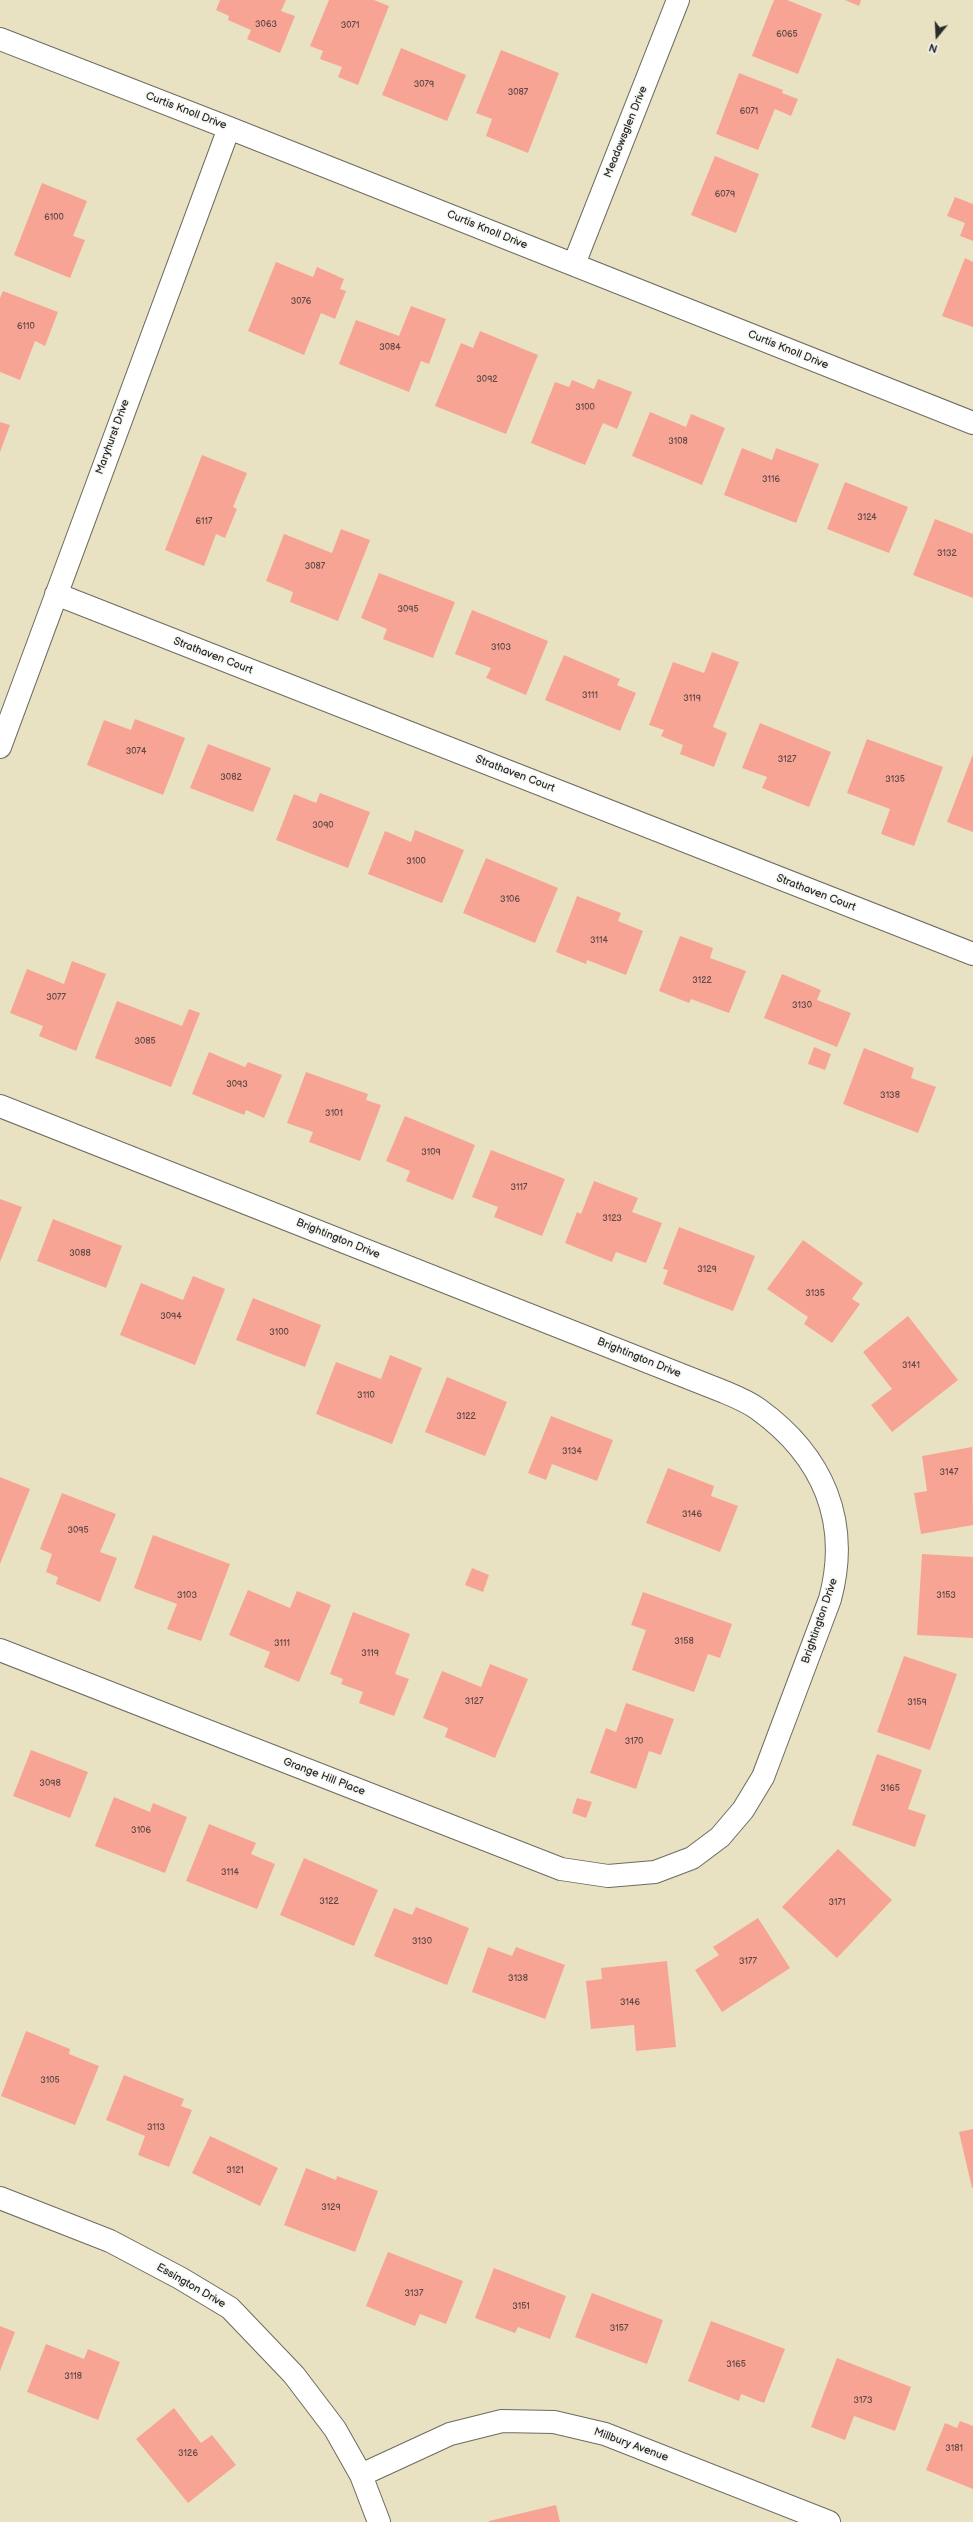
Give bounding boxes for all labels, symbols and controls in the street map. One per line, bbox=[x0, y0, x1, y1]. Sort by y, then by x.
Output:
north arrow bbox=[917, 16, 957, 56]
house number: 3063 bbox=[255, 20, 277, 30]
house number: 3071 bbox=[341, 21, 359, 31]
house number: 6065 bbox=[776, 30, 798, 40]
text: N bbox=[927, 40, 939, 55]
house number: 3079 bbox=[414, 80, 434, 90]
street label: Meadowsglen Drive bbox=[602, 84, 650, 180]
house number: 3087 bbox=[508, 88, 528, 98]
street label: Curtis Knoll Drive bbox=[144, 89, 228, 133]
house number: 6071 bbox=[740, 107, 758, 117]
house number: 6079 bbox=[715, 190, 735, 200]
street label: Curtis Knoll Drive bbox=[445, 208, 529, 252]
house number: 6100 bbox=[44, 213, 64, 223]
house number: 3076 bbox=[291, 297, 311, 307]
house number: 6110 bbox=[17, 322, 35, 332]
street label: Curtis Knoll Drive bbox=[746, 328, 830, 372]
house number: 3084 bbox=[379, 343, 401, 353]
house number: 3092 bbox=[476, 375, 498, 385]
street label: Maryhurst Drive bbox=[93, 398, 133, 476]
house number: 3100 bbox=[575, 403, 595, 413]
house number: 3108 bbox=[668, 437, 688, 447]
house number: 3116 bbox=[762, 475, 780, 485]
house number: 3124 bbox=[857, 513, 877, 523]
house number: 6117 bbox=[196, 517, 212, 527]
house number: 3132 bbox=[937, 549, 957, 559]
house number: 3087 bbox=[305, 562, 325, 572]
house number: 3095 bbox=[397, 605, 419, 615]
street label: Strathaven Court bbox=[171, 635, 255, 677]
house number: 3103 bbox=[491, 643, 511, 653]
house number: 3111 bbox=[582, 691, 598, 701]
house number: 3119 bbox=[683, 694, 701, 704]
house number: 3074 bbox=[126, 747, 146, 757]
street label: Strathaven Court bbox=[473, 753, 557, 795]
house number: 3127 bbox=[778, 755, 796, 765]
house number: 3082 bbox=[220, 773, 242, 783]
house number: 3135 bbox=[885, 775, 905, 785]
house number: 3090 bbox=[312, 821, 334, 831]
house number: 3100 bbox=[406, 857, 426, 867]
street label: Strathaven Court bbox=[774, 872, 858, 914]
house number: 3106 bbox=[500, 895, 520, 905]
house number: 3114 bbox=[590, 936, 608, 946]
house number: 3122 bbox=[692, 976, 712, 986]
house number: 3077 bbox=[46, 993, 66, 1003]
house number: 3130 bbox=[792, 1001, 812, 1011]
house number: 3085 bbox=[134, 1037, 156, 1047]
house number: 3093 bbox=[226, 1080, 248, 1090]
house number: 3138 bbox=[880, 1091, 900, 1101]
house number: 3101 bbox=[325, 1109, 343, 1119]
house number: 3109 bbox=[421, 1148, 441, 1158]
house number: 3117 bbox=[511, 1183, 527, 1193]
house number: 3123 bbox=[602, 1214, 622, 1224]
street label: Brightington Drive bbox=[294, 1216, 382, 1262]
house number: 3088 bbox=[69, 1249, 91, 1259]
house number: 3129 bbox=[697, 1265, 717, 1275]
house number: 3135 bbox=[805, 1289, 825, 1299]
house number: 3094 bbox=[160, 1312, 182, 1322]
house number: 3100 bbox=[269, 1328, 289, 1338]
street label: Brightington Drive bbox=[595, 1335, 683, 1381]
house number: 3141 bbox=[902, 1361, 920, 1371]
house number: 3110 bbox=[357, 1391, 375, 1401]
house number: 3122 bbox=[456, 1412, 476, 1422]
house number: 3134 bbox=[562, 1447, 582, 1457]
house number: 3147 bbox=[940, 1468, 958, 1478]
house number: 3146 bbox=[682, 1510, 702, 1520]
house number: 3095 bbox=[67, 1526, 89, 1536]
street label: Brightington Drive bbox=[799, 1577, 841, 1665]
house number: 3103 bbox=[177, 1591, 197, 1601]
house number: 3153 bbox=[936, 1591, 956, 1601]
house number: 3158 bbox=[674, 1637, 694, 1647]
house number: 3111 bbox=[274, 1639, 290, 1649]
house number: 3119 bbox=[361, 1649, 379, 1659]
house number: 3127 bbox=[465, 1697, 483, 1707]
house number: 3159 bbox=[907, 1698, 927, 1708]
house number: 3170 bbox=[625, 1737, 643, 1747]
street label: Grange Hill Place bbox=[281, 1755, 367, 1799]
house number: 3098 bbox=[39, 1779, 61, 1789]
house number: 3165 bbox=[880, 1784, 900, 1794]
house number: 3106 bbox=[131, 1826, 151, 1836]
house number: 3114 bbox=[221, 1868, 239, 1878]
house number: 3122 bbox=[319, 1897, 339, 1907]
house number: 3171 bbox=[829, 1898, 845, 1908]
house number: 3130 bbox=[412, 1937, 432, 1947]
house number: 3177 bbox=[739, 1957, 757, 1967]
house number: 3138 bbox=[508, 1974, 528, 1984]
house number: 3146 bbox=[620, 1998, 640, 2008]
house number: 3105 bbox=[40, 2076, 60, 2086]
house number: 3113 bbox=[147, 2123, 165, 2133]
house number: 3121 bbox=[226, 2166, 244, 2176]
house number: 3129 bbox=[321, 2203, 341, 2213]
street label: Essington Drive bbox=[154, 2261, 228, 2311]
house number: 3137 bbox=[405, 2289, 423, 2299]
house number: 3151 bbox=[512, 2302, 530, 2312]
house number: 3157 bbox=[610, 2324, 628, 2334]
house number: 3165 bbox=[726, 2360, 746, 2370]
house number: 3118 bbox=[64, 2372, 82, 2382]
house number: 3173 bbox=[854, 2396, 872, 2406]
street label: Millbury Avenue bbox=[592, 2425, 670, 2465]
house number: 3181 bbox=[945, 2444, 963, 2454]
house number: 3126 bbox=[178, 2449, 198, 2459]

